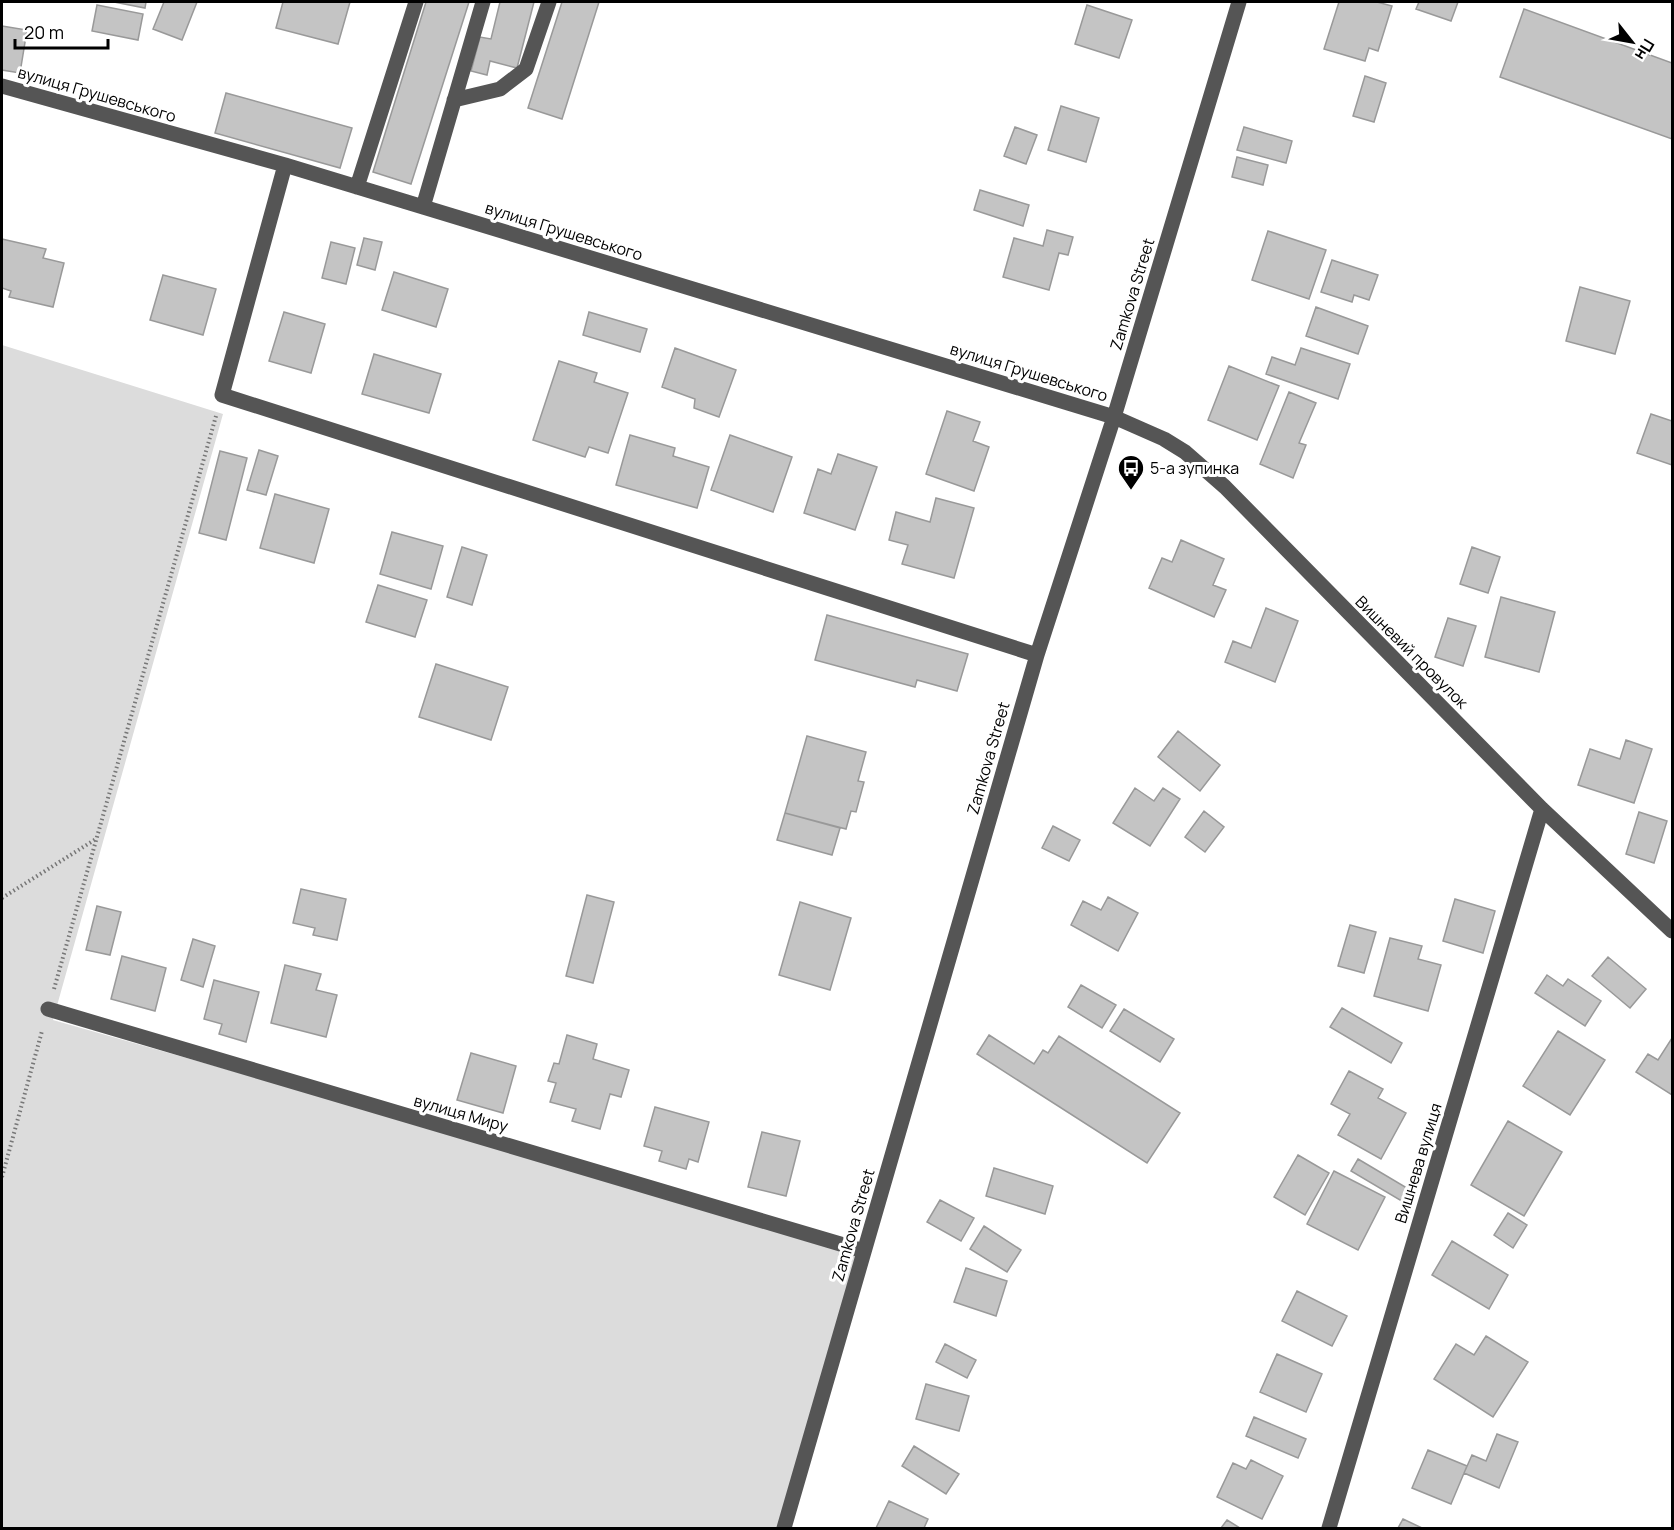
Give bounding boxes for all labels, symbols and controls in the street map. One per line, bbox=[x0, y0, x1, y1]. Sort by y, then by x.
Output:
scale bar bbox=[15, 12, 108, 50]
north arrow bbox=[1602, 12, 1662, 72]
text: 20 m bbox=[24, 20, 64, 44]
text: Пн bbox=[1630, 35, 1660, 65]
street label: вулиця Грушевського bbox=[15, 61, 179, 127]
street label: вулиця Грушевського bbox=[483, 197, 645, 265]
street label: Zamkova Street bbox=[1105, 235, 1159, 353]
street label: вулиця Грушевського bbox=[948, 338, 1110, 406]
bus stop icon: 5-а зупинка bbox=[1116, 453, 1146, 491]
place label: 5-а зупинка bbox=[1150, 457, 1239, 479]
street label: Вишневий провулок bbox=[1351, 591, 1474, 714]
street label: Zamkova Street bbox=[961, 699, 1015, 817]
street label: вулиця Миру bbox=[411, 1089, 511, 1137]
street label: Вишнева вулиця bbox=[1389, 1100, 1447, 1226]
street label: Zamkova Street bbox=[826, 1166, 880, 1284]

